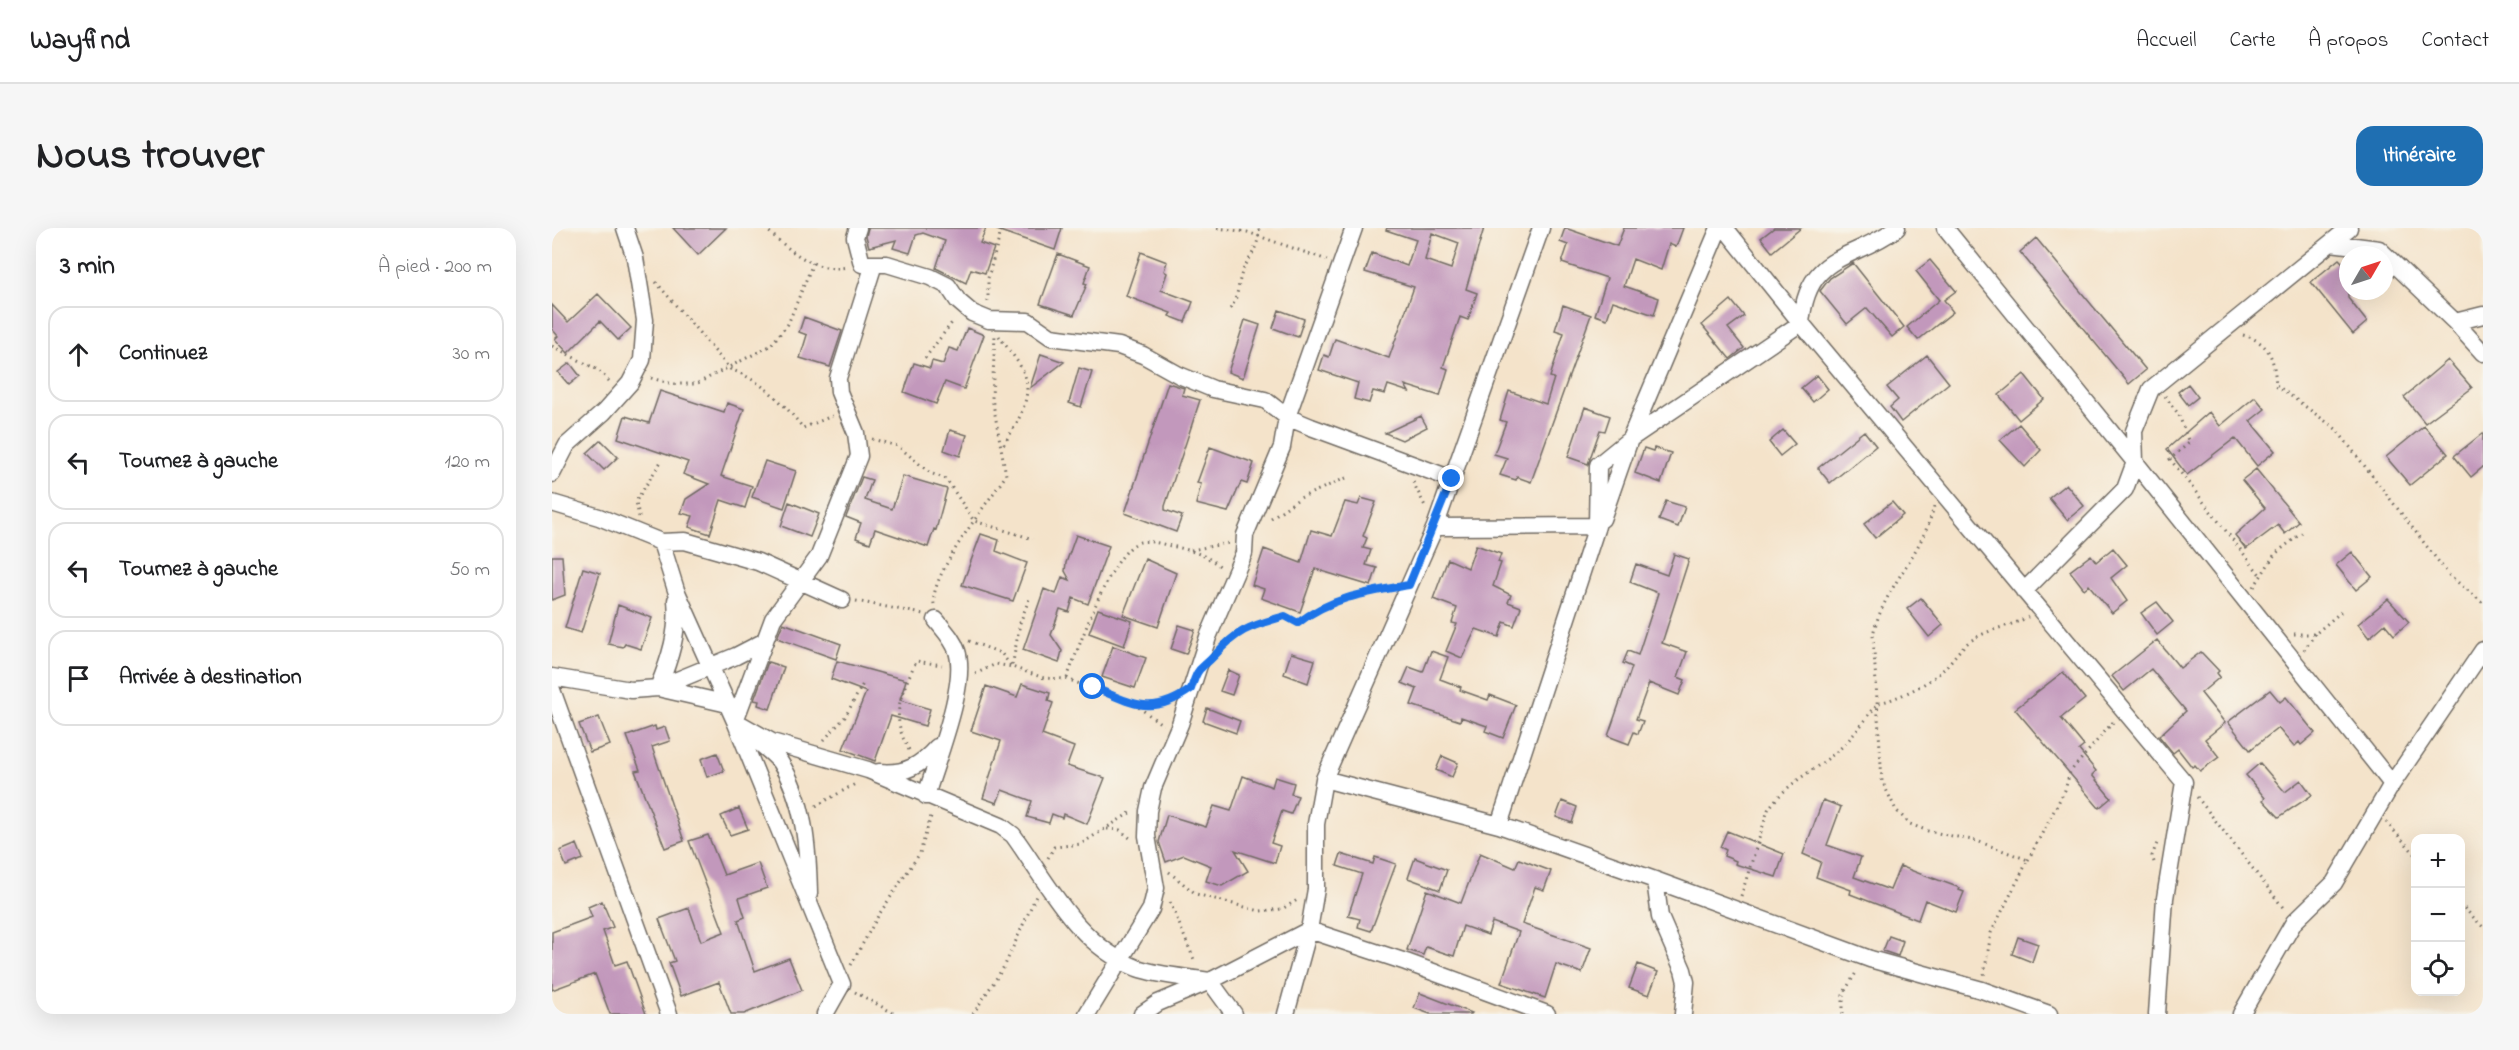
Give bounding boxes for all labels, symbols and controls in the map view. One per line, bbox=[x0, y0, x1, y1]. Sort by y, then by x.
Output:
text: Wayfind bbox=[30, 21, 130, 62]
text: Accueil bbox=[2136, 26, 2197, 56]
text: Carte bbox=[2230, 26, 2275, 56]
text: À propos bbox=[2308, 26, 2388, 56]
text: Contact bbox=[2421, 26, 2489, 56]
text: Nous trouver bbox=[36, 126, 264, 187]
button: Itinéraire bbox=[2356, 126, 2483, 186]
north arrow bbox=[2339, 246, 2393, 300]
text: 3 min bbox=[60, 248, 115, 286]
text: À pied · 200 m bbox=[378, 253, 492, 282]
icon: ahead bbox=[62, 338, 95, 371]
text: Continuez bbox=[119, 338, 207, 370]
text: 30 m bbox=[453, 340, 490, 369]
icon: left bbox=[62, 446, 95, 479]
text: Tournez à gauche bbox=[119, 446, 278, 478]
text: 120 m bbox=[445, 448, 490, 477]
route end bbox=[1438, 465, 1464, 491]
icon: left bbox=[62, 554, 95, 587]
text: Tournez à gauche bbox=[119, 554, 278, 586]
text: 50 m bbox=[449, 556, 490, 585]
icon: arrive bbox=[62, 662, 95, 695]
text: Arrivée à destination bbox=[119, 662, 302, 694]
route start bbox=[1079, 673, 1105, 699]
map controls bbox=[2411, 834, 2465, 996]
button: + bbox=[2411, 834, 2465, 888]
button: − bbox=[2411, 888, 2465, 942]
button: locate bbox=[2411, 942, 2465, 996]

